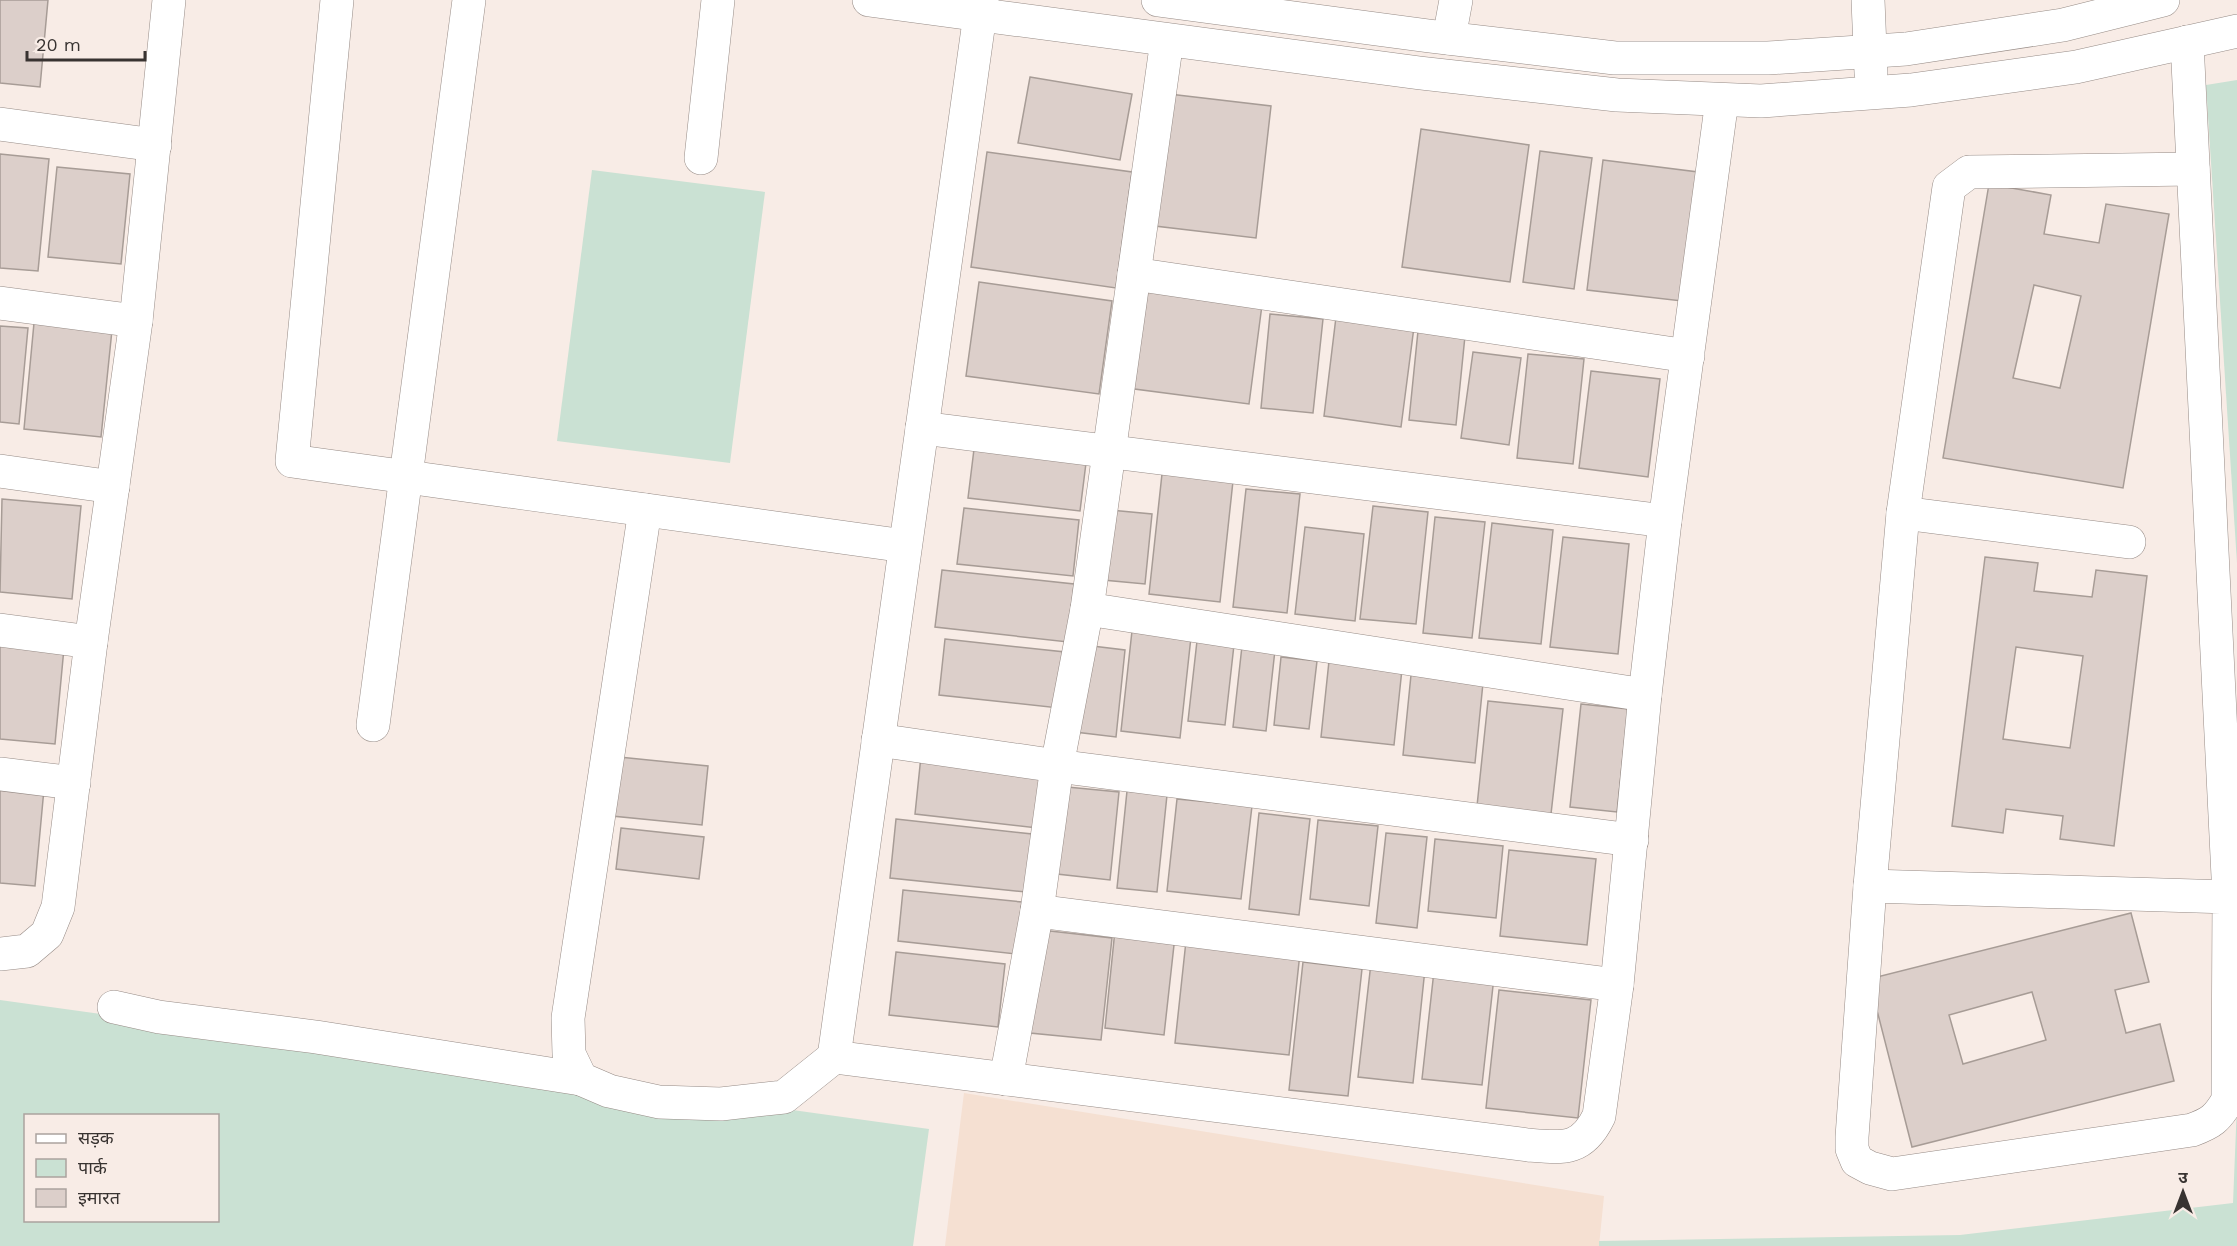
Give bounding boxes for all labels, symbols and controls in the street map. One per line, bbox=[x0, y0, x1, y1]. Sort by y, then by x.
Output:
scale bar bbox=[27, 24, 146, 62]
text: 20 m bbox=[36, 34, 81, 55]
legend bbox=[24, 1114, 219, 1222]
text: सड़क bbox=[78, 1127, 115, 1148]
text: पार्क bbox=[78, 1157, 108, 1178]
north arrow bbox=[2153, 1162, 2213, 1222]
text: उ bbox=[2178, 1168, 2188, 1187]
text: इमारत bbox=[78, 1187, 121, 1208]

